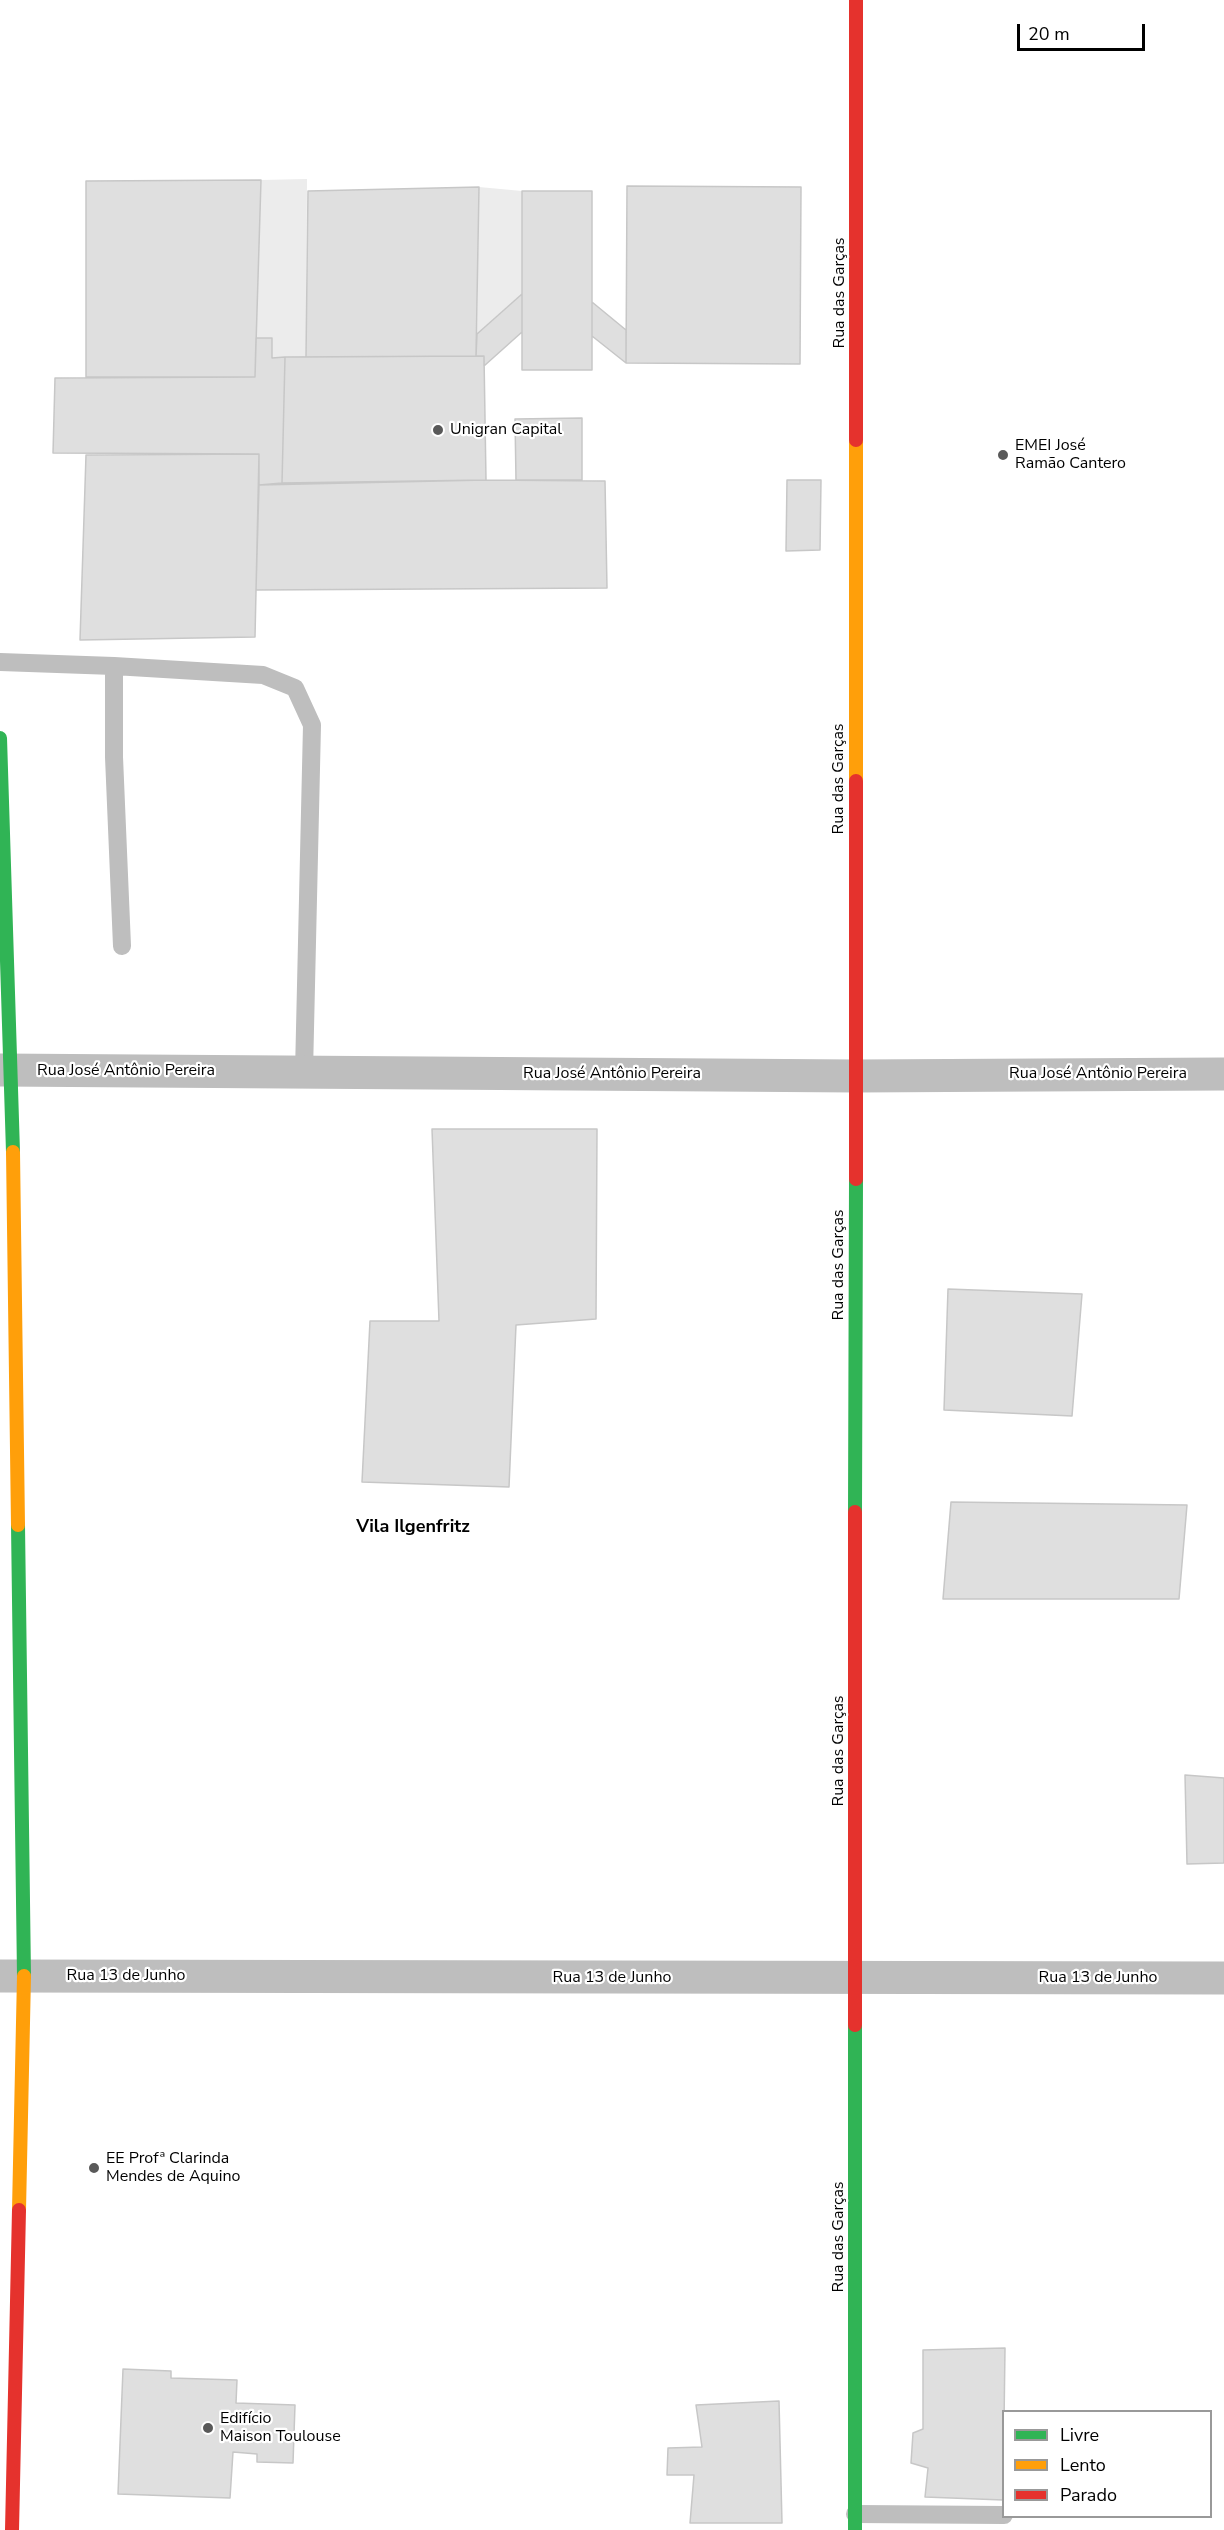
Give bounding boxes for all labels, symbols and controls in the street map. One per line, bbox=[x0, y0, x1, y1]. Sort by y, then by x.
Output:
scale bar bbox=[1020, 12, 1148, 50]
text: 20 m bbox=[1028, 22, 1070, 46]
street label: Rua das Garças bbox=[830, 237, 850, 349]
place label: Unigran Capital bbox=[450, 420, 562, 440]
marker: Unigran Capital bbox=[431, 423, 445, 437]
place label: EMEI José Ramão Cantero bbox=[1015, 436, 1126, 474]
marker: EMEI José Ramão Cantero bbox=[996, 448, 1010, 462]
street label: Rua das Garças bbox=[829, 723, 849, 835]
street label: Rua José Antônio Pereira bbox=[37, 1061, 215, 1081]
street label: Rua José Antônio Pereira bbox=[523, 1064, 701, 1084]
street label: Rua José Antônio Pereira bbox=[1009, 1064, 1187, 1084]
street label: Rua das Garças bbox=[829, 1209, 849, 1321]
district label: Vila Ilgenfritz bbox=[356, 1517, 470, 1539]
street label: Rua das Garças bbox=[829, 1695, 849, 1807]
street label: Rua 13 de Junho bbox=[67, 1966, 185, 1986]
street label: Rua 13 de Junho bbox=[553, 1968, 671, 1988]
street label: Rua 13 de Junho bbox=[1039, 1968, 1157, 1988]
place label: EE Profª Clarinda Mendes de Aquino bbox=[106, 2149, 240, 2187]
marker: EE Profª Clarinda Mendes de Aquino bbox=[87, 2161, 101, 2175]
street label: Rua das Garças bbox=[829, 2181, 849, 2293]
place label: Edifício Maison Toulouse bbox=[220, 2409, 341, 2447]
legend bbox=[1002, 2410, 1212, 2518]
marker: Edifício Maison Toulouse bbox=[201, 2421, 215, 2435]
text: Livre bbox=[1060, 2423, 1099, 2447]
text: Lento bbox=[1060, 2453, 1106, 2477]
text: Parado bbox=[1060, 2483, 1117, 2507]

